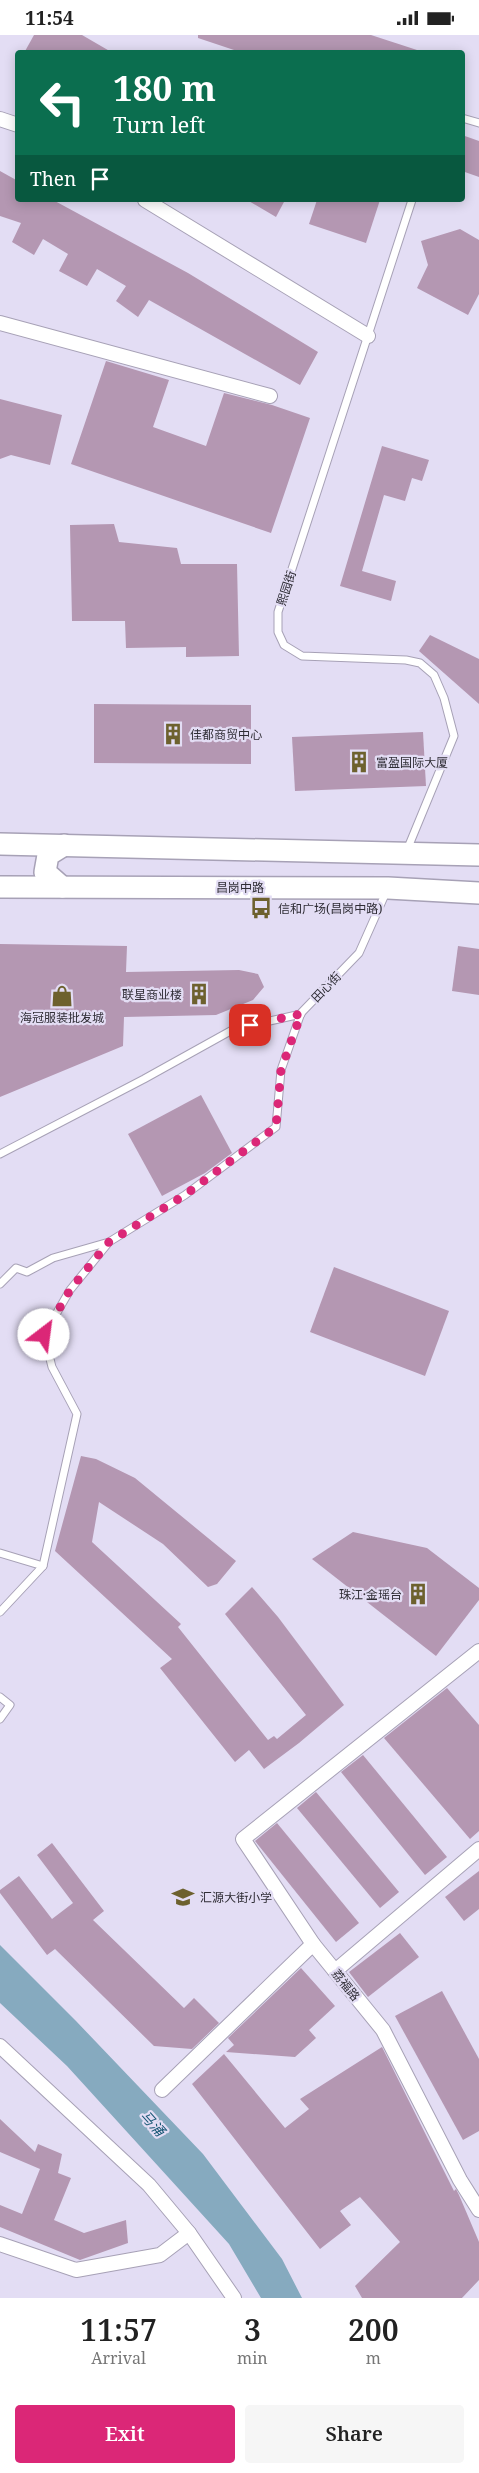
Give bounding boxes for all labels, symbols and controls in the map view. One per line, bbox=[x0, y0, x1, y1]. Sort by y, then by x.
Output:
text: 11:54 bbox=[25, 5, 74, 31]
text: 180 m bbox=[113, 64, 216, 111]
icon: left bbox=[30, 70, 95, 135]
text: Turn left bbox=[113, 109, 205, 139]
icon: arrive bbox=[86, 165, 114, 193]
text: Then bbox=[30, 166, 76, 192]
street label: 熙园街 bbox=[272, 568, 300, 608]
building icon: 佳都商贸中心 bbox=[160, 721, 186, 747]
place label: 佳都商贸中心 bbox=[190, 726, 262, 743]
building icon: 富盈国际大厦 bbox=[346, 749, 372, 775]
place label: 富盈国际大厦 bbox=[376, 754, 448, 771]
street label: 昌岗中路 bbox=[216, 879, 264, 896]
bus stop icon: 信和广场(昌岗中路) bbox=[248, 895, 274, 921]
place label: 信和广场(昌岗中路) bbox=[278, 900, 382, 917]
street label: 田心街 bbox=[307, 968, 345, 1006]
building icon: 联星商业楼 bbox=[186, 981, 212, 1007]
shop icon: 海冠服装批发城 bbox=[49, 983, 75, 1009]
place label: 联星商业楼 bbox=[122, 986, 182, 1003]
pin bbox=[229, 1004, 271, 1046]
place label: 海冠服装批发城 bbox=[20, 1009, 104, 1026]
icon: arrive bbox=[236, 1011, 264, 1039]
position arrow bbox=[17, 1308, 69, 1360]
building icon: 珠江·金瑶台 bbox=[405, 1581, 431, 1607]
place label: 珠江·金瑶台 bbox=[339, 1586, 402, 1603]
school or university icon: 汇源大街小学 bbox=[170, 1884, 196, 1910]
place label: 汇源大街小学 bbox=[200, 1889, 272, 1906]
street label: 荔福路 bbox=[328, 1966, 364, 2004]
water label: 马涌 bbox=[137, 2106, 171, 2141]
text: 11:57 bbox=[80, 2309, 157, 2350]
text: 3 bbox=[244, 2309, 261, 2350]
text: 200 bbox=[348, 2309, 399, 2350]
text: Arrival bbox=[91, 2347, 146, 2369]
text: min bbox=[237, 2347, 268, 2369]
text: m bbox=[366, 2347, 381, 2369]
button: Exit bbox=[15, 2405, 235, 2463]
button: Share bbox=[245, 2405, 464, 2463]

